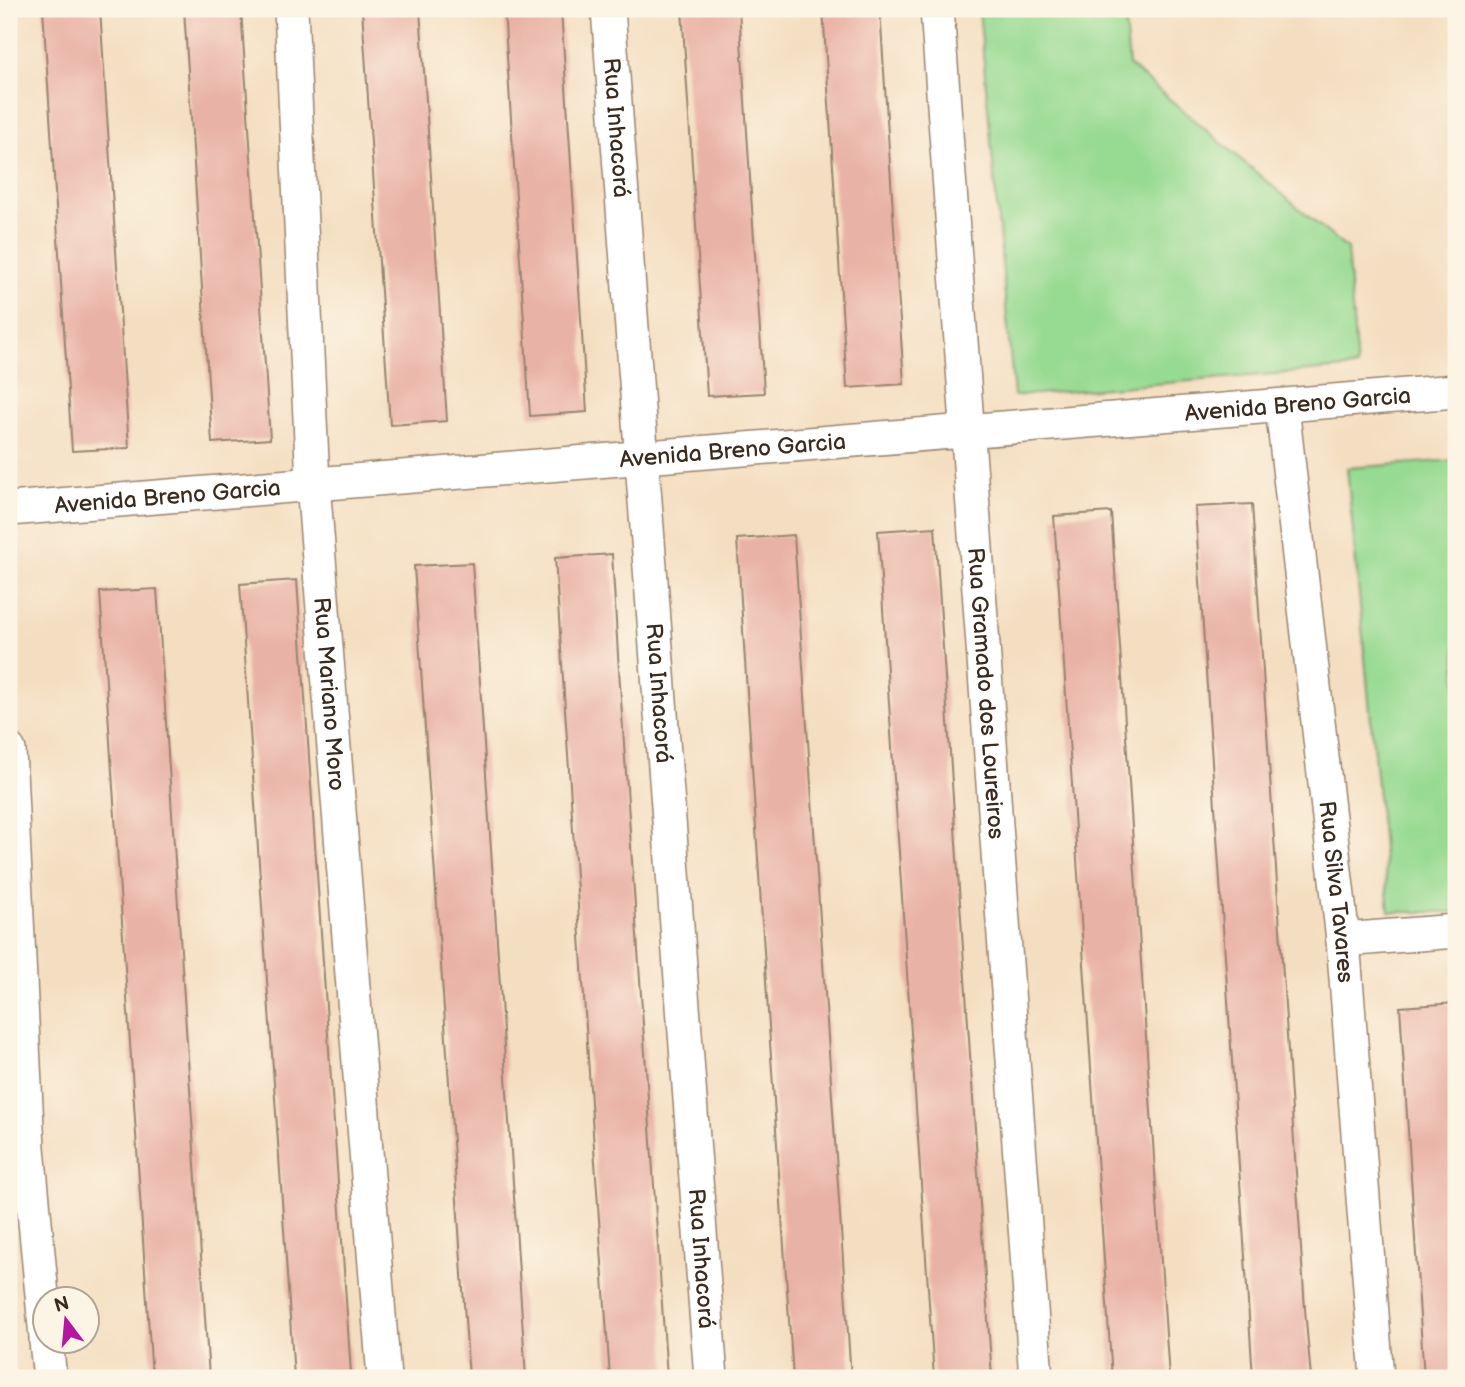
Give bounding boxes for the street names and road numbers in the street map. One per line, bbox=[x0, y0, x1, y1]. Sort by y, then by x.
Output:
street label: Rua Inhacorá bbox=[597, 57, 635, 199]
street label: Avenida Breno Garcia bbox=[1184, 382, 1412, 428]
street label: Avenida Breno Garcia bbox=[618, 428, 847, 474]
street label: Avenida Breno Garcia bbox=[53, 474, 282, 520]
street label: Rua Gramado dos Loureiros bbox=[961, 546, 1010, 840]
street label: Rua Mariano Moro bbox=[307, 596, 350, 792]
street label: Rua Inhacorá bbox=[639, 622, 678, 764]
street label: Rua Silva Tavares bbox=[1312, 799, 1359, 984]
street label: Rua Inhacorá bbox=[682, 1187, 720, 1330]

